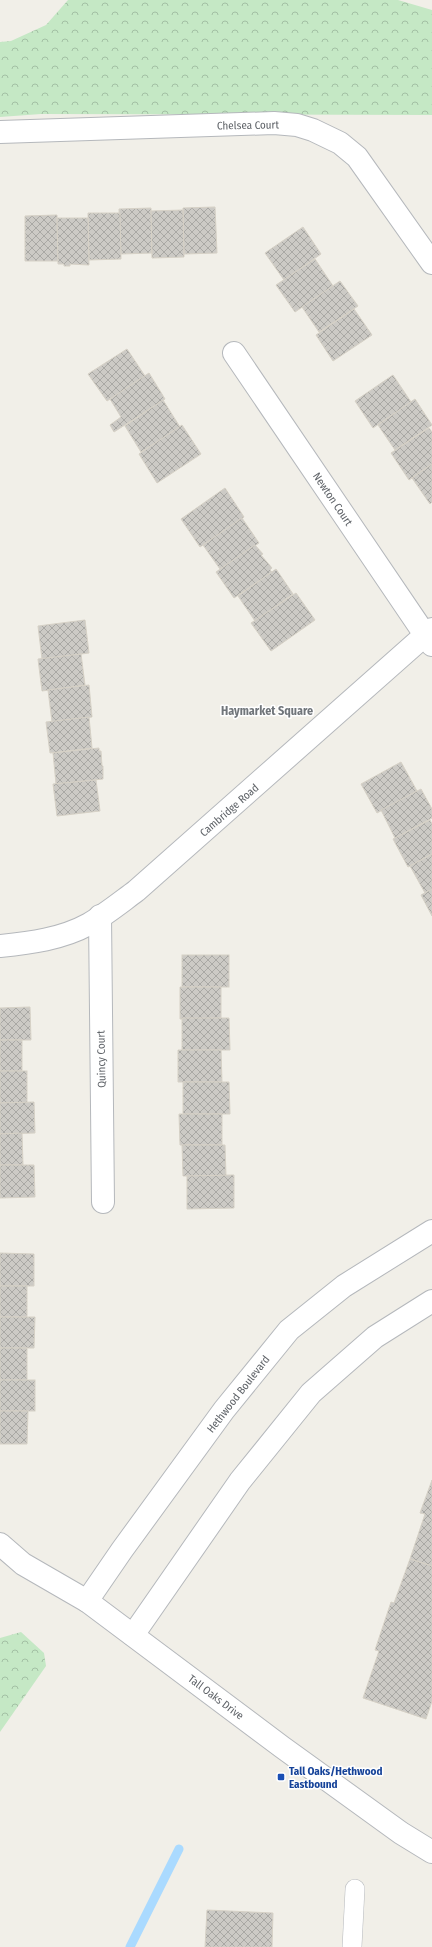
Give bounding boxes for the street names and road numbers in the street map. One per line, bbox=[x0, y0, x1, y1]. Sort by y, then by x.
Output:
street label: Chelsea Court bbox=[217, 118, 279, 133]
street label: Newton Court bbox=[310, 470, 355, 529]
street label: Cambridge Road bbox=[197, 781, 261, 839]
street label: Quincy Court bbox=[94, 1030, 109, 1088]
street label: Hethwood Boulevard bbox=[204, 1353, 272, 1435]
street label: Tall Oaks Drive bbox=[185, 1672, 246, 1722]

